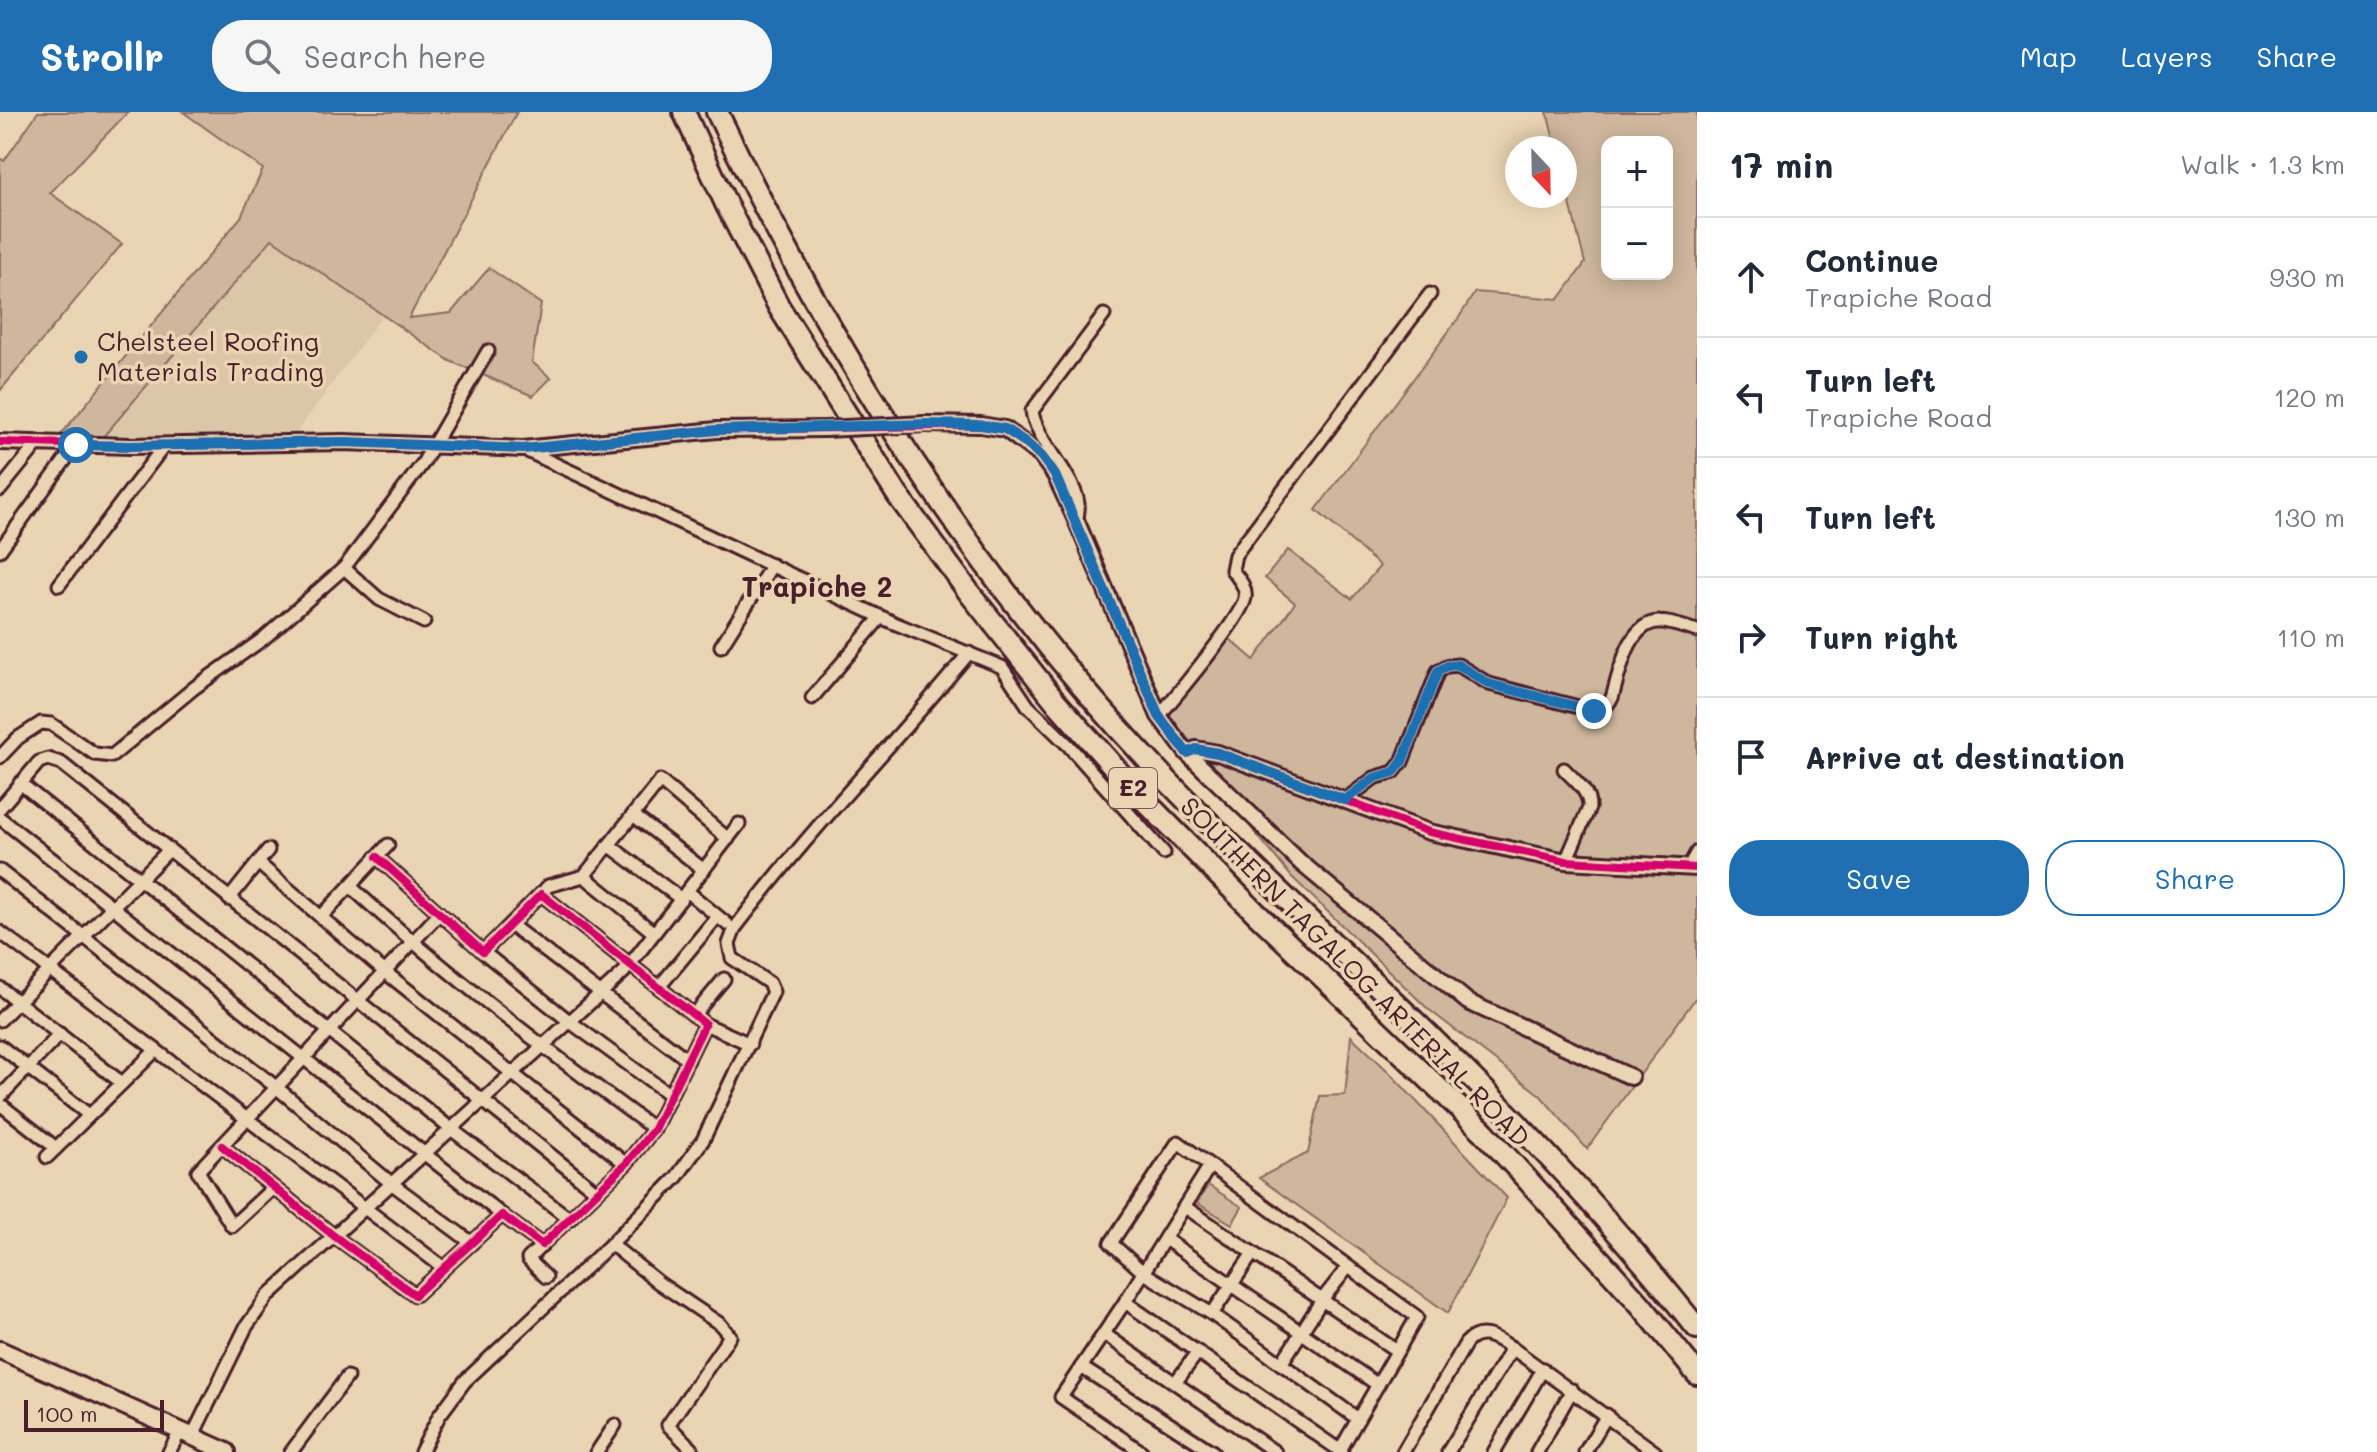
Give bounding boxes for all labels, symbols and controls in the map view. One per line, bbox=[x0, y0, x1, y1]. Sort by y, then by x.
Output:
search box bbox=[212, 20, 772, 92]
text: Strollr bbox=[40, 31, 164, 81]
icon: search bbox=[240, 34, 284, 78]
text: Search here bbox=[304, 36, 486, 76]
text: Map bbox=[2020, 38, 2077, 74]
text: Layers bbox=[2121, 38, 2213, 74]
text: Share bbox=[2257, 38, 2337, 74]
north arrow bbox=[1505, 136, 1577, 208]
map controls bbox=[1601, 136, 1673, 280]
button: + bbox=[1601, 136, 1673, 208]
text: 17 min bbox=[1729, 142, 1833, 187]
text: Walk · 1.3 km bbox=[2180, 147, 2345, 181]
button: − bbox=[1601, 208, 1673, 280]
text: Continue bbox=[1805, 240, 1938, 280]
icon: ahead bbox=[1729, 255, 1773, 299]
text: 930 m bbox=[2269, 260, 2345, 294]
text: Trapiche Road bbox=[1805, 280, 1992, 314]
place label: Chelsteel Roofing Materials Trading bbox=[97, 324, 324, 388]
marker: Chelsteel Roofing Materials Trading bbox=[72, 348, 90, 366]
text: Turn left bbox=[1805, 360, 1936, 400]
icon: left bbox=[1729, 375, 1773, 419]
text: 120 m bbox=[2274, 380, 2345, 414]
text: Trapiche Road bbox=[1805, 400, 1992, 434]
route start bbox=[58, 427, 94, 463]
icon: left bbox=[1729, 495, 1773, 539]
text: Turn left bbox=[1805, 497, 1936, 537]
text: 130 m bbox=[2273, 500, 2345, 534]
district label: Trapiche 2 bbox=[742, 568, 892, 604]
icon: right bbox=[1729, 615, 1773, 659]
text: Turn right bbox=[1805, 617, 1958, 657]
text: 110 m bbox=[2277, 620, 2345, 654]
route end bbox=[1576, 693, 1612, 729]
icon: arrive bbox=[1729, 735, 1773, 779]
text: Arrive at destination bbox=[1805, 737, 2125, 777]
road number: E2 bbox=[1109, 768, 1157, 808]
street label: SOUTHERN TAGALOG ARTERIAL ROAD bbox=[1173, 789, 1538, 1154]
button: Save bbox=[1729, 840, 2029, 916]
button: Share bbox=[2045, 840, 2345, 916]
scale bar bbox=[24, 1396, 164, 1432]
text: 100 m bbox=[36, 1399, 98, 1428]

